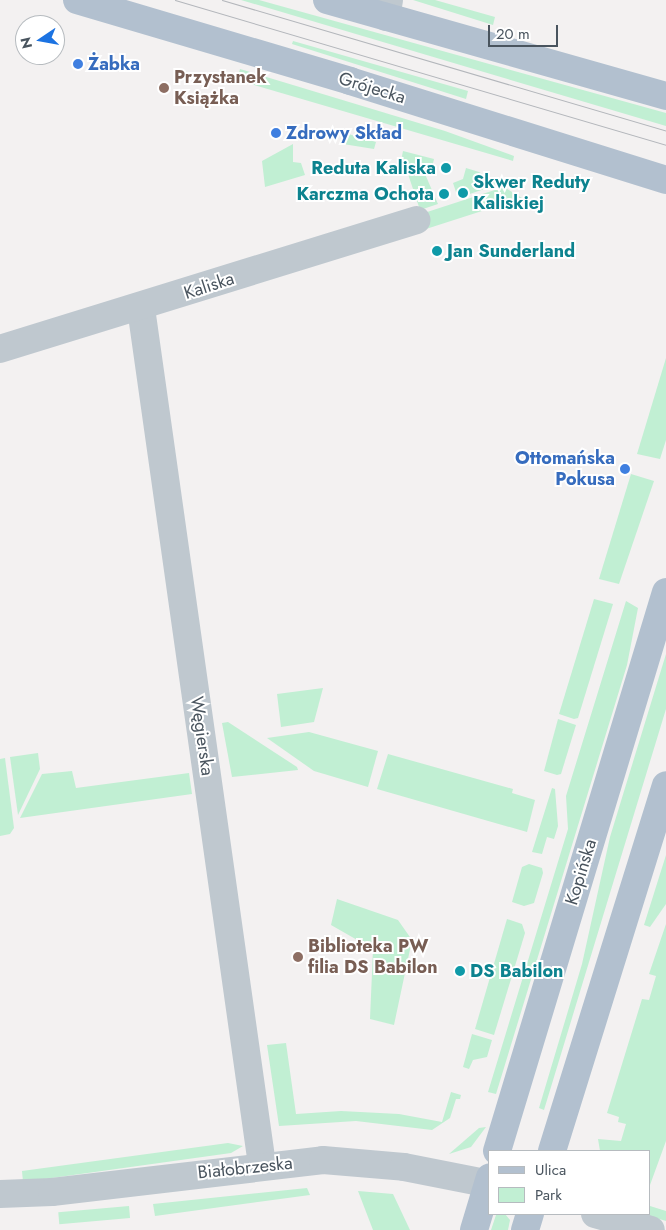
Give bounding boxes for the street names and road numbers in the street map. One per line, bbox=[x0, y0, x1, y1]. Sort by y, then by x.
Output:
street label: Grójecka bbox=[336, 68, 408, 108]
street label: Kaliska bbox=[181, 268, 237, 304]
street label: Węgierska bbox=[186, 695, 218, 777]
street label: Kopińska bbox=[561, 836, 601, 908]
street label: Białobrzeska bbox=[196, 1152, 294, 1184]

